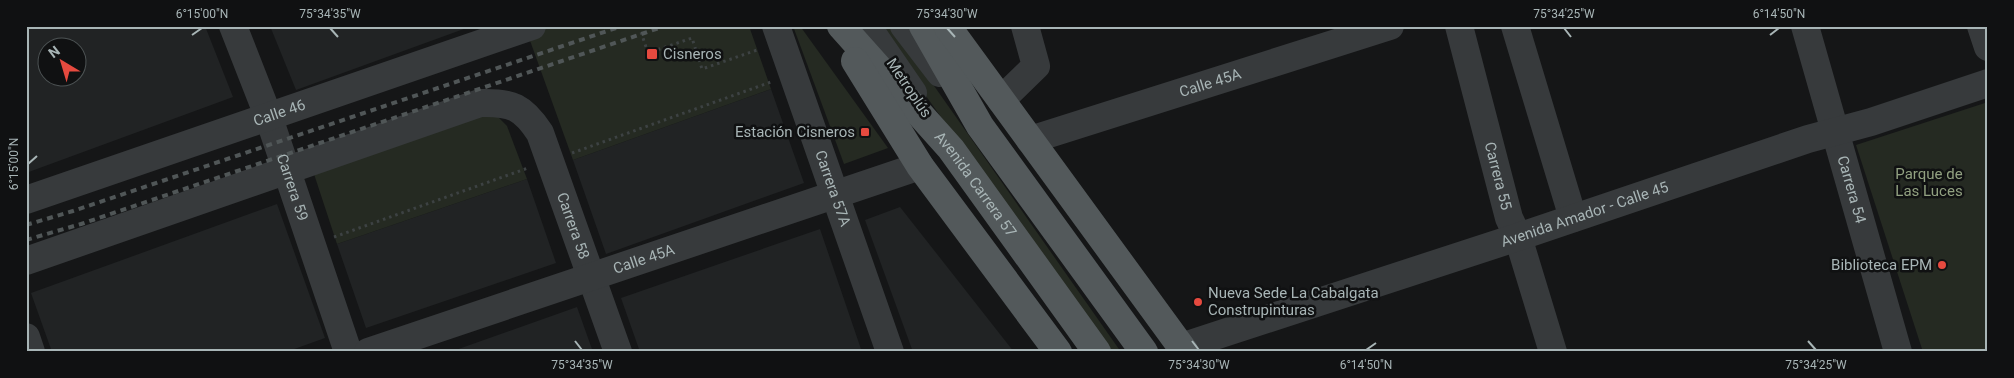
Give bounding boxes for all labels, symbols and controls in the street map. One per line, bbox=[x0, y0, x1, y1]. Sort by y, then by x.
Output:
text: 6°15'00"N bbox=[176, 7, 228, 21]
text: 75°34'35"W bbox=[299, 7, 361, 21]
text: 75°34'30"W bbox=[916, 7, 978, 21]
text: 75°34'25"W bbox=[1533, 7, 1595, 21]
text: 6°14'50"N bbox=[1753, 7, 1805, 21]
north arrow bbox=[38, 38, 88, 88]
text: N bbox=[45, 42, 63, 61]
place label: Cisneros bbox=[663, 45, 722, 63]
marker: Cisneros bbox=[645, 47, 659, 61]
street label: Metroplús bbox=[883, 55, 935, 121]
street label: Calle 45A bbox=[1177, 65, 1243, 101]
street label: Calle 46 bbox=[251, 96, 308, 130]
place label: Estación Cisneros bbox=[735, 123, 855, 141]
marker: Estación Cisneros bbox=[859, 126, 871, 138]
street label: Avenida Carrera 57 bbox=[931, 128, 1020, 240]
text: 6°15'00"N bbox=[7, 138, 21, 190]
street label: Carrera 55 bbox=[1481, 140, 1516, 212]
street label: Carrera 57A bbox=[811, 148, 854, 229]
street label: Carrera 59 bbox=[273, 152, 312, 223]
street label: Carrera 54 bbox=[1833, 154, 1870, 226]
park label: Parque de Las Luces bbox=[1895, 165, 1963, 200]
street label: Avenida Amador - Calle 45 bbox=[1499, 178, 1671, 251]
street label: Carrera 58 bbox=[553, 190, 593, 262]
street label: Calle 45A bbox=[611, 240, 677, 278]
place label: Biblioteca EPM bbox=[1831, 256, 1932, 274]
marker: Biblioteca EPM bbox=[1936, 259, 1948, 271]
place label: Nueva Sede La Cabalgata Construpinturas bbox=[1208, 284, 1379, 319]
marker: Nueva Sede La Cabalgata Construpinturas bbox=[1192, 296, 1204, 308]
text: 75°34'35"W bbox=[551, 358, 613, 372]
text: 75°34'30"W bbox=[1168, 358, 1230, 372]
text: 6°14'50"N bbox=[1340, 358, 1392, 372]
text: 75°34'25"W bbox=[1785, 358, 1847, 372]

